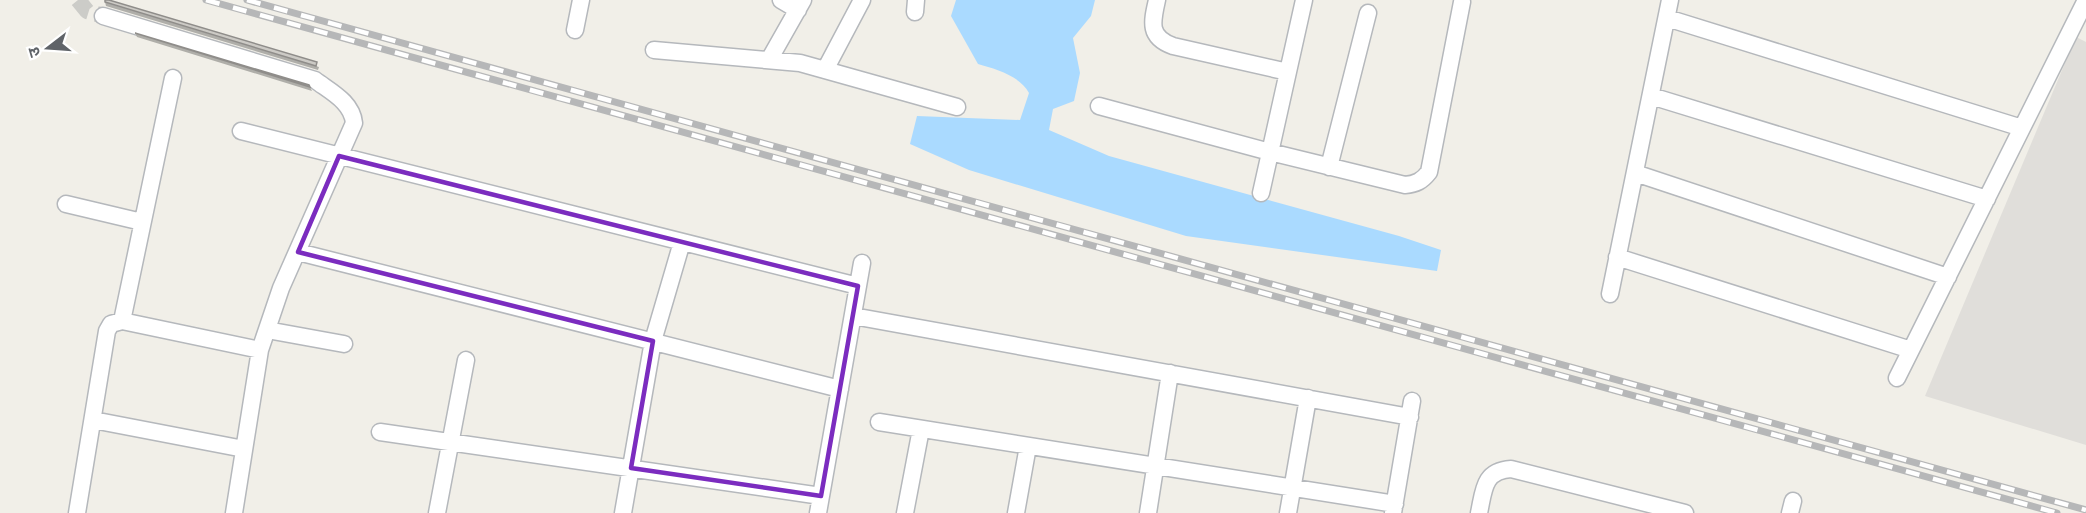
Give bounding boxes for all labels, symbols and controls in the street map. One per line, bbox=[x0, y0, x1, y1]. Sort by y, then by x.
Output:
north arrow bbox=[18, 18, 78, 78]
text: उ bbox=[23, 44, 46, 60]

